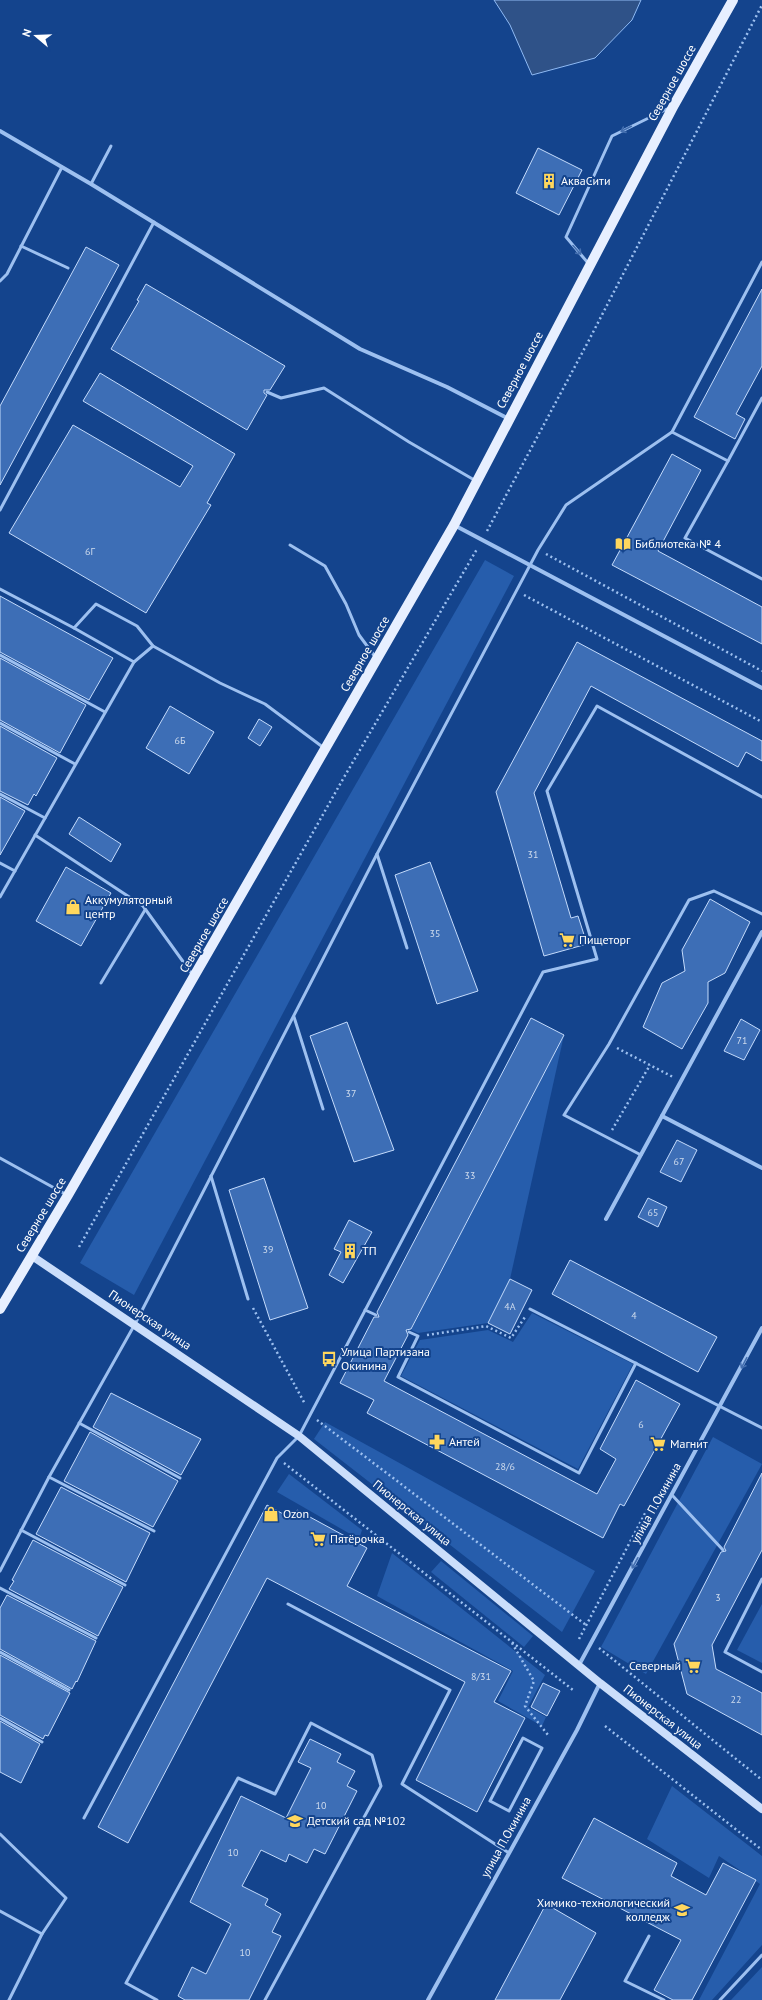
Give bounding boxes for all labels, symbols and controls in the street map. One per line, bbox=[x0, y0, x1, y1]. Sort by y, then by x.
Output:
north arrow bbox=[16, 16, 56, 56]
text: N bbox=[19, 27, 34, 38]
street label: Северное шоссе bbox=[644, 42, 699, 124]
one-way arrow bbox=[621, 126, 633, 133]
building icon: АкваСити bbox=[540, 172, 558, 190]
place label: АкваСити bbox=[561, 173, 610, 188]
one-way arrow bbox=[572, 245, 582, 255]
street label: Северное шоссе bbox=[493, 329, 546, 411]
library icon: Библиотека № 4 bbox=[614, 535, 632, 553]
place label: Библиотека № 4 bbox=[635, 536, 721, 551]
house number: 6Г bbox=[85, 545, 96, 558]
street label: Северное шоссе bbox=[337, 613, 392, 694]
house number: 6Б bbox=[175, 734, 186, 747]
house number: 31 bbox=[528, 848, 538, 861]
place label: Аккумуляторный центр bbox=[85, 892, 172, 921]
street label: Северное шоссе bbox=[176, 894, 231, 975]
shop icon: Аккумуляторный центр bbox=[64, 898, 82, 916]
house number: 35 bbox=[430, 927, 440, 940]
supermarket icon: Пищеторг bbox=[558, 931, 576, 949]
place label: Пищеторг bbox=[579, 932, 631, 947]
house number: 71 bbox=[737, 1034, 747, 1047]
house number: 37 bbox=[346, 1087, 356, 1100]
house number: 67 bbox=[674, 1155, 684, 1168]
house number: 33 bbox=[465, 1169, 475, 1182]
street label: Северное шоссе bbox=[12, 1174, 69, 1255]
house number: 65 bbox=[648, 1206, 658, 1219]
building icon: ТП bbox=[341, 1242, 359, 1260]
house number: 39 bbox=[263, 1243, 273, 1256]
place label: ТП bbox=[362, 1243, 377, 1258]
street label: Пионерская улица bbox=[106, 1286, 195, 1353]
house number: 4А bbox=[504, 1300, 516, 1313]
house number: 4 bbox=[631, 1309, 637, 1322]
place label: Улица Партизана Окинина bbox=[341, 1344, 430, 1373]
bus stop icon: Улица Партизана Окинина bbox=[320, 1350, 338, 1368]
one-way arrow bbox=[739, 1357, 747, 1369]
house number: 6 bbox=[638, 1418, 644, 1431]
pharmacy icon: Антей bbox=[428, 1433, 446, 1451]
place label: Антей bbox=[449, 1434, 480, 1449]
supermarket icon: Магнит bbox=[649, 1435, 667, 1453]
place label: Магнит bbox=[670, 1436, 708, 1451]
house number: 28/6 bbox=[495, 1460, 515, 1473]
street label: улица П.Окинина bbox=[627, 1460, 684, 1546]
street label: Пионерская улица bbox=[370, 1476, 455, 1549]
shop icon: Ozon bbox=[262, 1505, 280, 1523]
place label: Ozon bbox=[283, 1506, 309, 1521]
supermarket icon: Пятёрочка bbox=[309, 1530, 327, 1548]
place label: Пятёрочка bbox=[330, 1531, 385, 1546]
one-way arrow bbox=[631, 1557, 638, 1569]
house number: 3 bbox=[715, 1591, 721, 1604]
supermarket icon: Северный bbox=[684, 1657, 702, 1675]
place label: Северный bbox=[629, 1658, 681, 1673]
house number: 8/31 bbox=[471, 1670, 491, 1683]
street label: Пионерская улица bbox=[621, 1681, 706, 1752]
house number: 22 bbox=[731, 1693, 741, 1706]
street label: улица П.Окинина bbox=[477, 1794, 534, 1880]
house number: 10 bbox=[316, 1799, 327, 1812]
school or university icon: Детский сад №102 bbox=[286, 1812, 304, 1830]
place label: Детский сад №102 bbox=[307, 1813, 406, 1828]
house number: 10 bbox=[228, 1846, 239, 1859]
place label: Химико-технологический колледж bbox=[537, 1895, 670, 1924]
school or university icon: Химико-технологический колледж bbox=[673, 1901, 691, 1919]
house number: 10 bbox=[240, 1946, 251, 1959]

